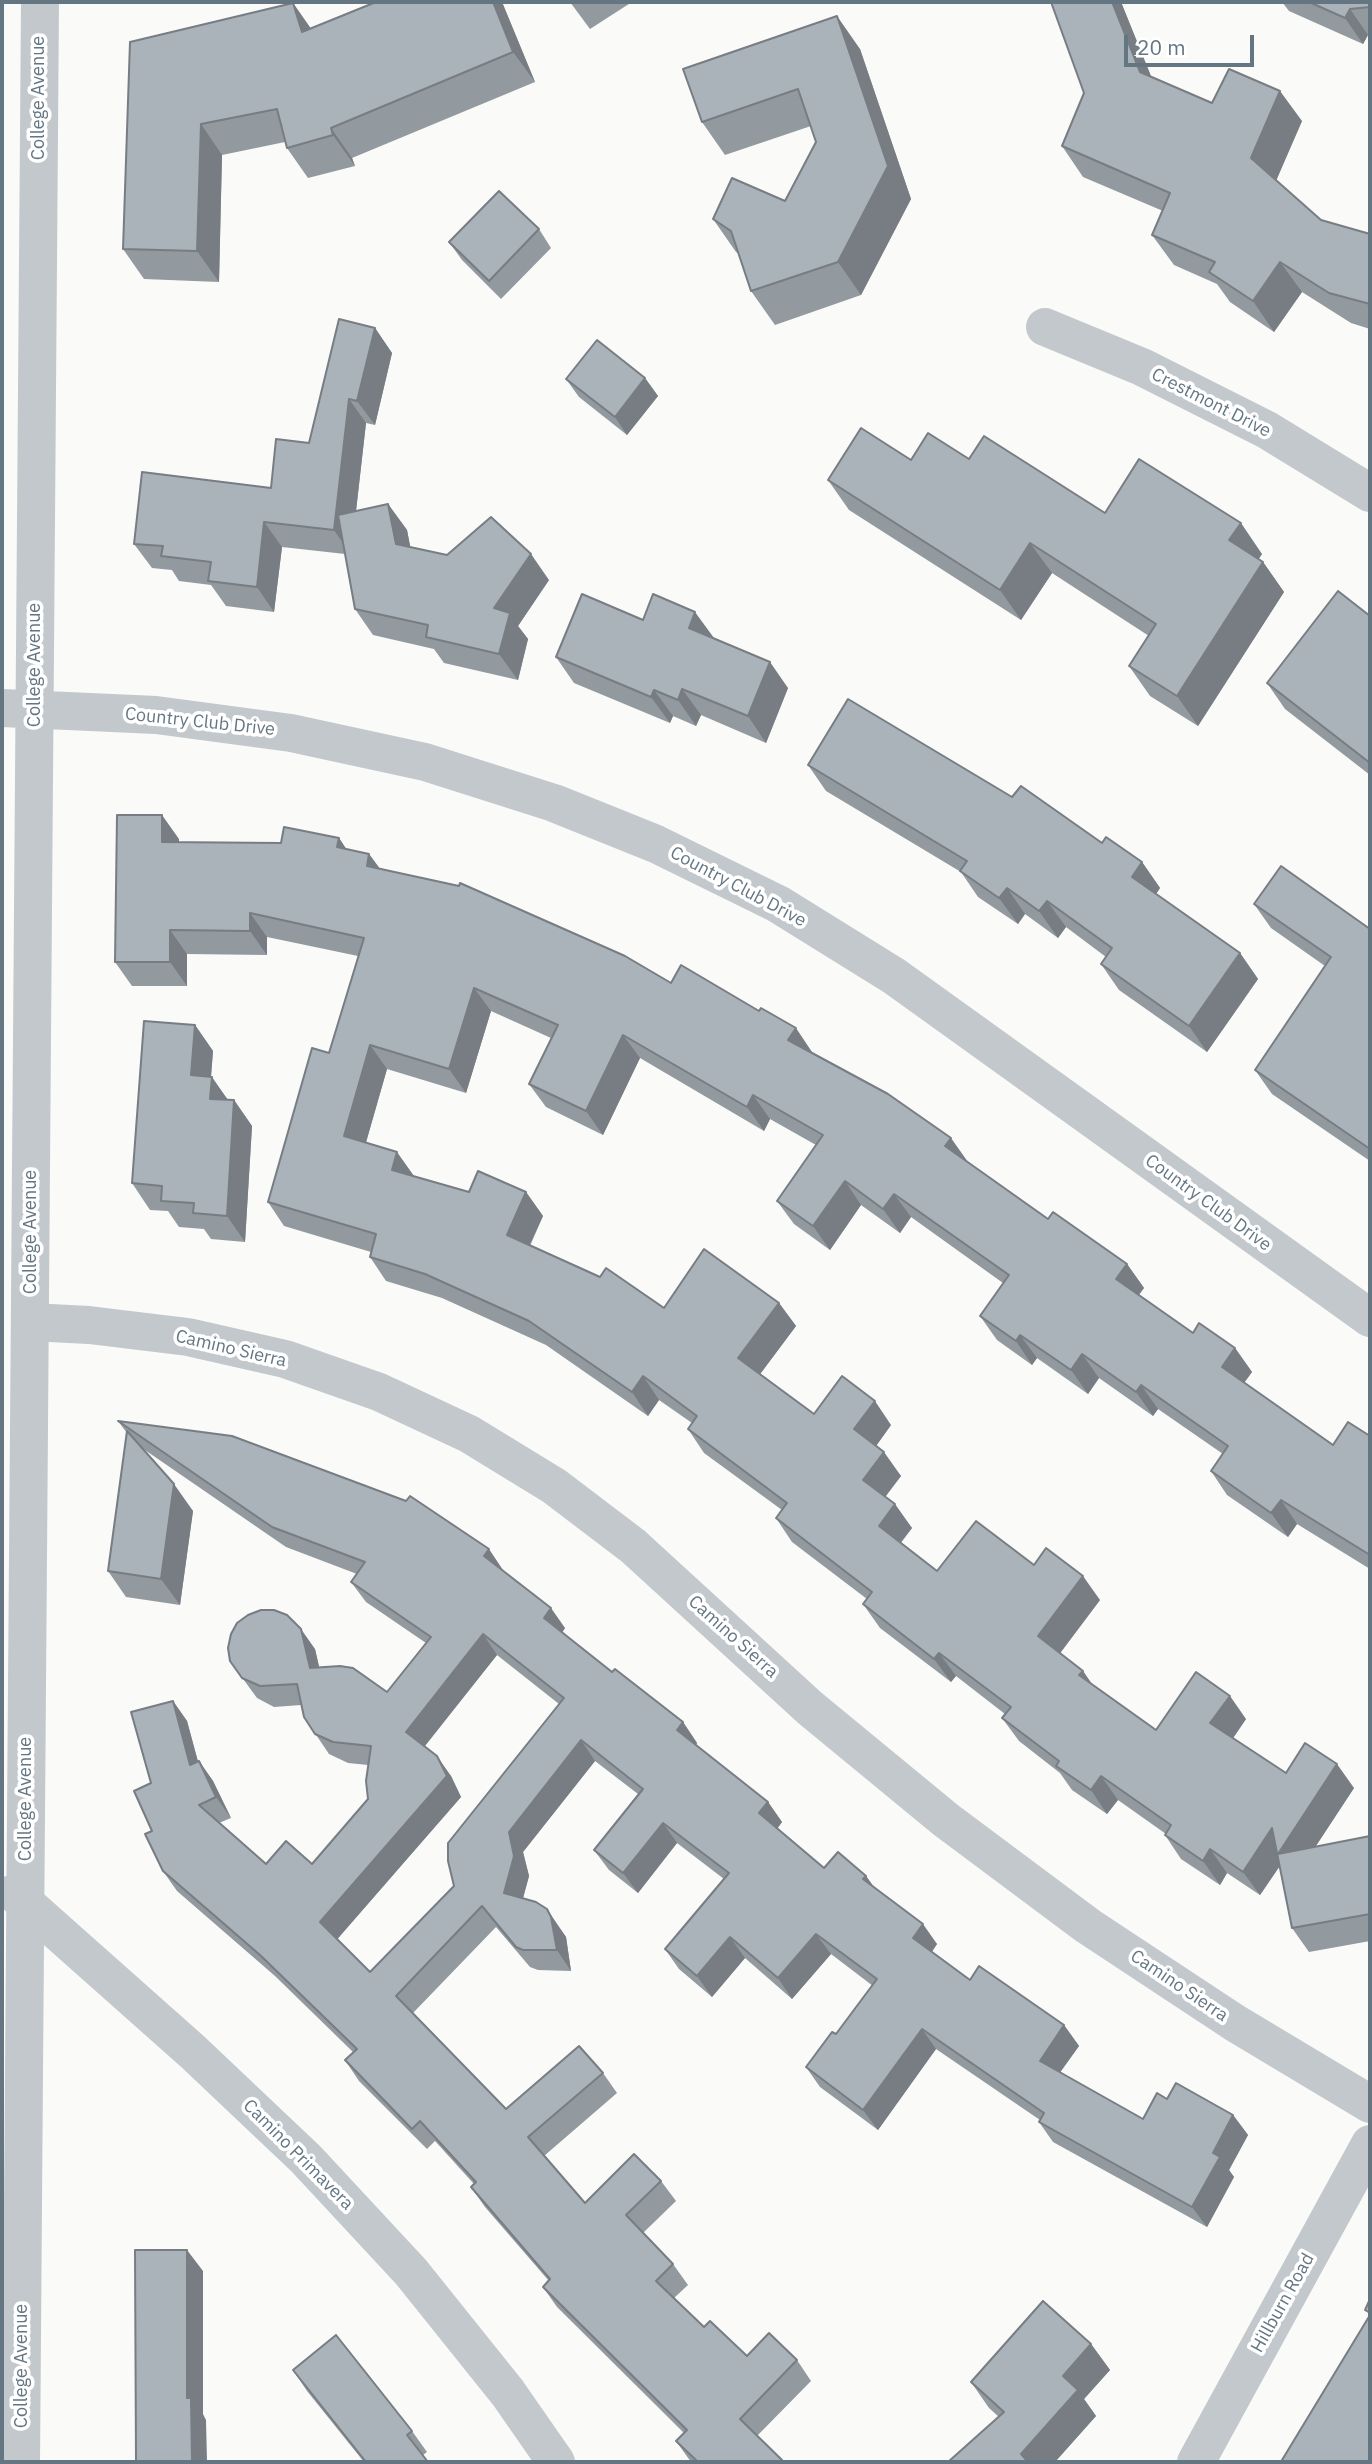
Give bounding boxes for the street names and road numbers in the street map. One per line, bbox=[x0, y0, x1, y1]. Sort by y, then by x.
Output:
street label: College Avenue bbox=[28, 36, 50, 160]
street label: Crestmont Drive bbox=[1148, 364, 1274, 442]
street label: College Avenue bbox=[24, 603, 46, 727]
street label: Country Club Drive bbox=[124, 703, 276, 741]
street label: Country Club Drive bbox=[666, 842, 810, 932]
street label: Country Club Drive bbox=[1141, 1150, 1275, 1256]
street label: College Avenue bbox=[20, 1170, 42, 1294]
street label: Camino Sierra bbox=[173, 1326, 289, 1372]
street label: Camino Sierra bbox=[684, 1591, 782, 1683]
street label: College Avenue bbox=[15, 1737, 37, 1861]
street label: Camino Sierra bbox=[1126, 1945, 1232, 2027]
street label: Camino Primavera bbox=[238, 2095, 358, 2215]
street label: Hillburn Road bbox=[1247, 2250, 1319, 2356]
street label: College Avenue bbox=[11, 2304, 33, 2428]

